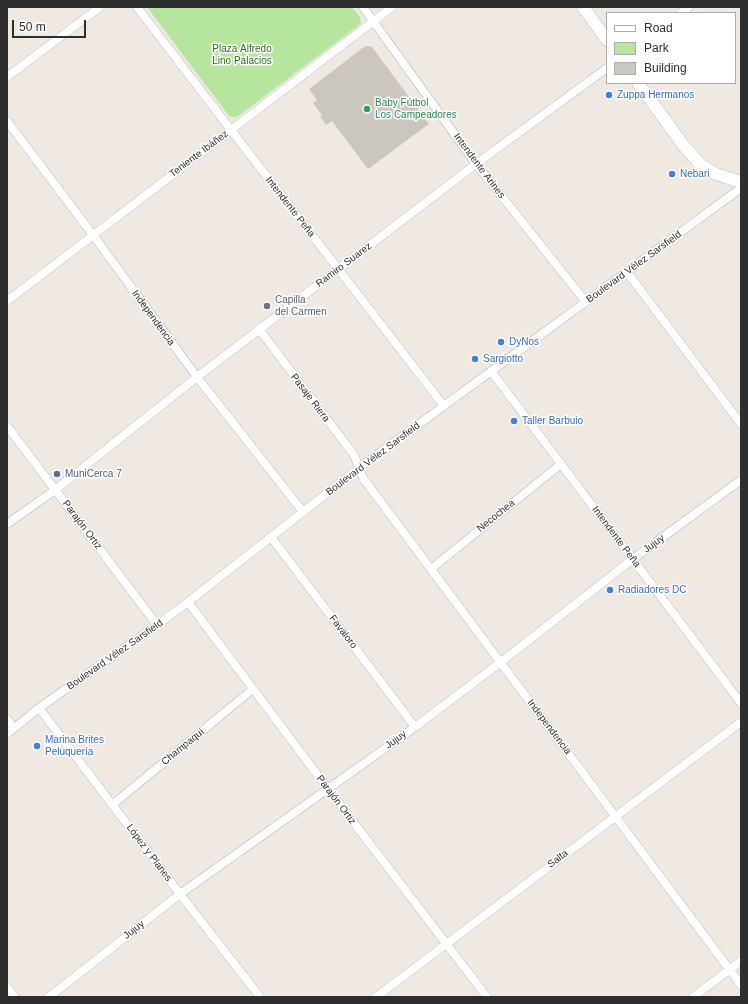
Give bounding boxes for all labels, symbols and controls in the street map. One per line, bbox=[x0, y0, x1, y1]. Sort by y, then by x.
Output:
scale bar bbox=[14, 12, 88, 38]
legend bbox=[606, 12, 736, 84]
text: 50 m bbox=[19, 20, 46, 34]
text: Road bbox=[644, 21, 673, 35]
text: Park bbox=[644, 41, 669, 55]
park label: Plaza Alfredo Lino Palacios bbox=[212, 43, 272, 66]
text: Building bbox=[644, 61, 687, 75]
place label: Zuppa Hermanos bbox=[617, 89, 694, 101]
marker: Zuppa Hermanos bbox=[604, 90, 614, 100]
place label: Baby Fútbol Los Campeadores bbox=[375, 97, 457, 120]
marker: Baby Fútbol Los Campeadores bbox=[362, 104, 372, 114]
street label: Teniente Ibáñez bbox=[167, 128, 231, 180]
street label: Intendente Arines bbox=[451, 131, 507, 201]
place label: Nebari bbox=[680, 168, 709, 180]
marker: Nebari bbox=[667, 169, 677, 179]
street label: Intendente Peña bbox=[263, 174, 317, 240]
street label: Boulevard Vélez Sarsfield bbox=[584, 228, 684, 306]
street label: Ramiro Suarez bbox=[314, 240, 374, 290]
street label: Independencia bbox=[129, 288, 177, 348]
place label: Capilla del Carmen bbox=[275, 294, 327, 318]
marker: Capilla del Carmen bbox=[262, 301, 272, 311]
place label: DyNos bbox=[509, 336, 539, 348]
marker: DyNos bbox=[496, 337, 506, 347]
place label: Sargiotto bbox=[483, 353, 523, 365]
marker: Sargiotto bbox=[470, 354, 480, 364]
street label: Pasaje Riera bbox=[288, 372, 332, 424]
place label: Taller Barbuio bbox=[522, 415, 583, 427]
marker: Taller Barbuio bbox=[509, 416, 519, 426]
street label: Boulevard Vélez Sarsfield bbox=[324, 420, 422, 498]
place label: MuniCerca 7 bbox=[65, 468, 122, 480]
marker: MuniCerca 7 bbox=[52, 469, 62, 479]
street label: Necochea bbox=[475, 497, 517, 535]
street label: Parajón Ortiz bbox=[60, 498, 104, 552]
street label: Intendente Peña bbox=[589, 504, 643, 570]
street label: Jujuy bbox=[641, 532, 667, 556]
place label: Radiadores DC bbox=[618, 584, 686, 596]
marker: Radiadores DC bbox=[605, 585, 615, 595]
street label: Favaloro bbox=[327, 613, 359, 651]
street label: Boulevard Vélez Sarsfield bbox=[65, 617, 165, 693]
street label: Independencia bbox=[524, 697, 574, 757]
street label: Champaquí bbox=[159, 726, 207, 768]
street label: Jujuy bbox=[383, 728, 409, 752]
place label: Marina Brites Peluquería bbox=[45, 734, 104, 758]
marker: Marina Brites Peluquería bbox=[32, 741, 42, 751]
street label: Parajón Ortiz bbox=[314, 773, 358, 827]
street label: López y Planes bbox=[124, 822, 174, 884]
street label: Salta bbox=[545, 847, 571, 871]
street label: Jujuy bbox=[121, 918, 147, 942]

